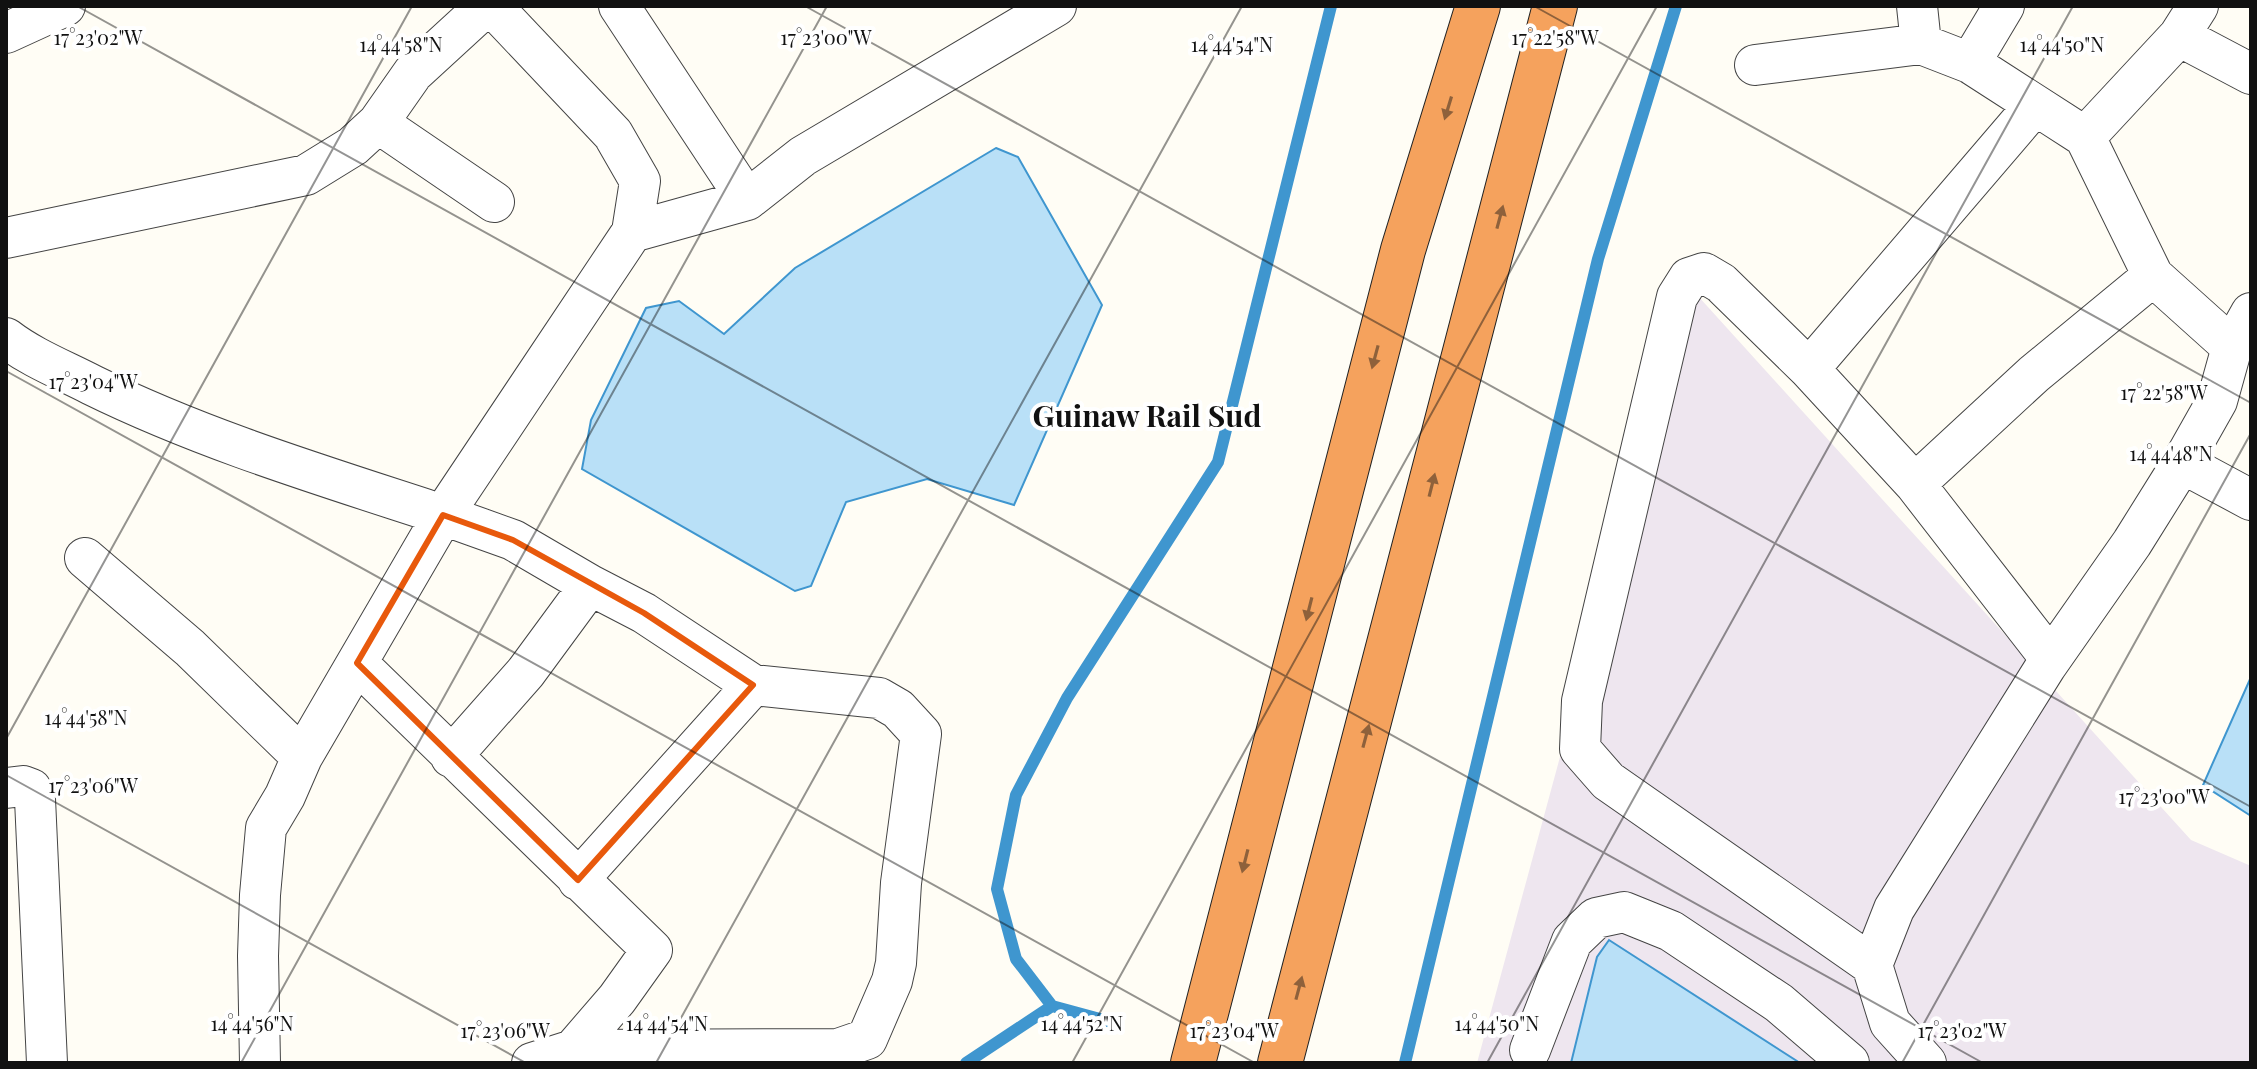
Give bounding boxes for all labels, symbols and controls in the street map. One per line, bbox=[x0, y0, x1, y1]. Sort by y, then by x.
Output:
text: 17°23'02"W bbox=[54, 23, 143, 50]
text: 17°23'00"W bbox=[780, 23, 873, 50]
text: 17°22'58"W bbox=[1511, 23, 1600, 50]
text: 14°44'58"N bbox=[359, 30, 443, 57]
text: 14°44'54"N bbox=[1191, 30, 1273, 57]
text: 14°44'50"N bbox=[2020, 30, 2104, 57]
one-way arrow bbox=[1441, 96, 1454, 120]
one-way arrow bbox=[1495, 204, 1507, 229]
one-way arrow bbox=[1368, 345, 1380, 370]
text: 17°23'04"W bbox=[49, 367, 138, 394]
text: 17°22'58"W bbox=[2120, 378, 2209, 405]
district label: Guinaw Rail Sud bbox=[1033, 395, 1261, 435]
text: 14°44'48"N bbox=[2129, 439, 2213, 466]
one-way arrow bbox=[1426, 472, 1438, 497]
one-way arrow bbox=[1303, 596, 1315, 621]
text: 14°44'58"N bbox=[44, 703, 128, 730]
one-way arrow bbox=[1360, 724, 1373, 748]
text: 17°23'06"W bbox=[48, 771, 139, 798]
text: 17°23'00"W bbox=[2118, 782, 2211, 809]
one-way arrow bbox=[1238, 848, 1250, 873]
one-way arrow bbox=[1294, 975, 1306, 1000]
text: 14°44'56"N bbox=[210, 1009, 294, 1036]
text: 14°44'54"N bbox=[626, 1009, 708, 1036]
text: 14°44'52"N bbox=[1041, 1009, 1123, 1036]
text: 14°44'50"N bbox=[1455, 1009, 1539, 1036]
text: 17°23'06"W bbox=[460, 1016, 551, 1043]
text: 17°23'04"W bbox=[1190, 1016, 1279, 1043]
text: 17°23'02"W bbox=[1918, 1016, 2007, 1043]

